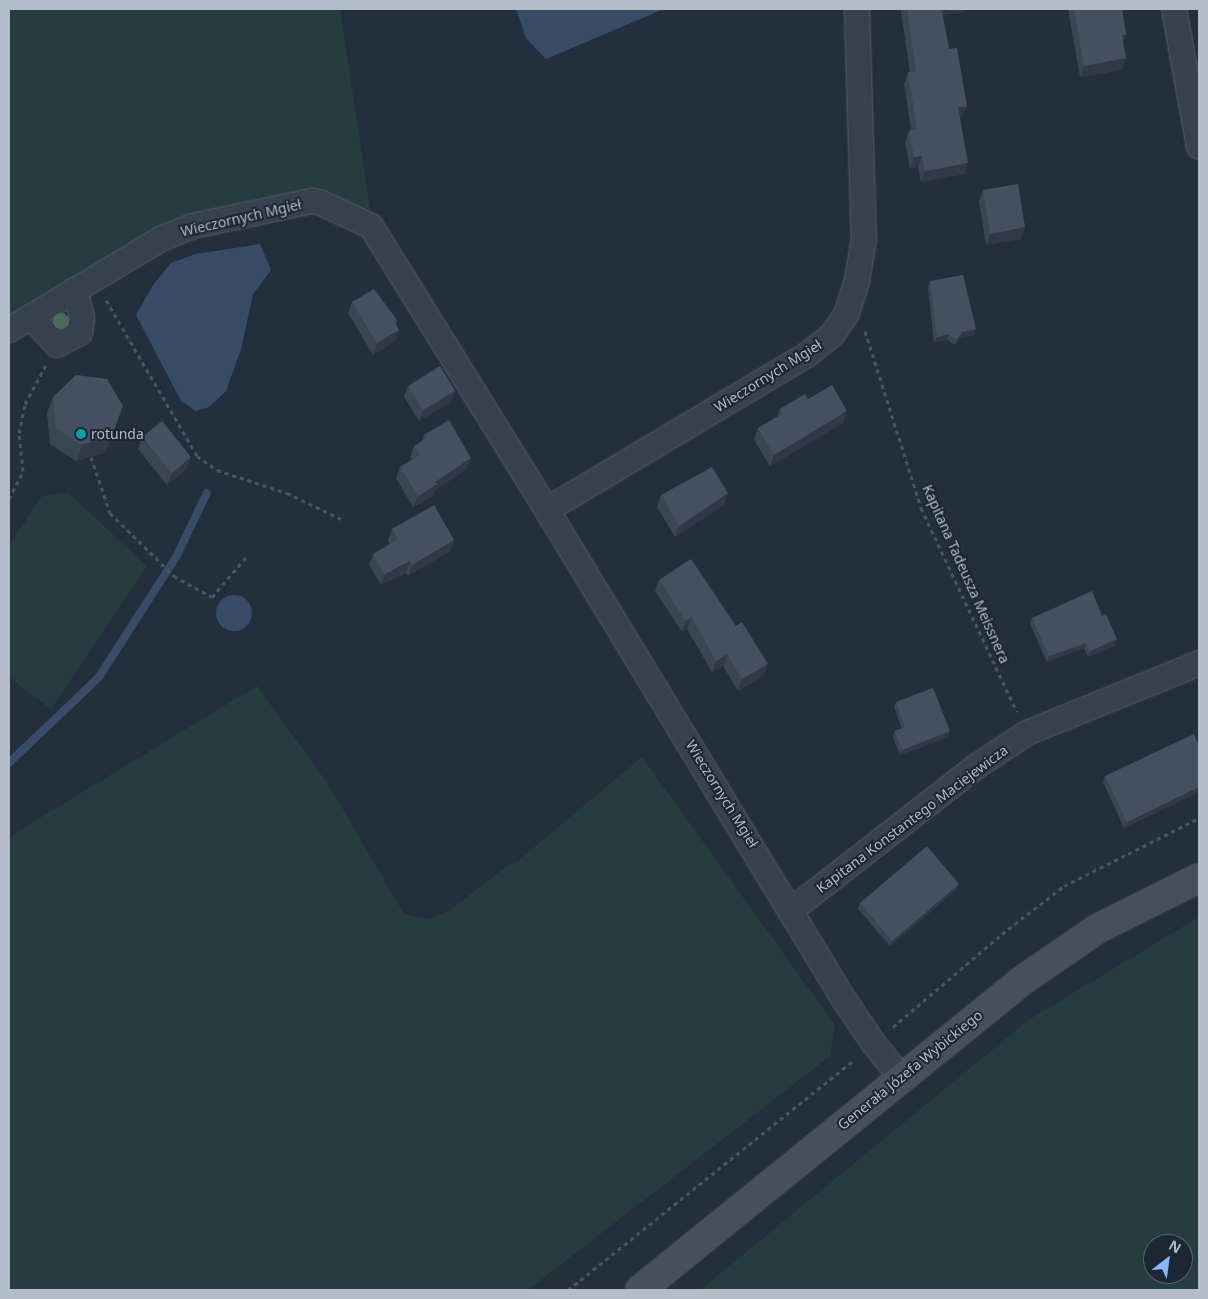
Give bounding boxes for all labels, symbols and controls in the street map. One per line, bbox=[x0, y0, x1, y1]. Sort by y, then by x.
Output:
street label: Wieczornych Mgieł bbox=[179, 196, 303, 240]
street label: Wieczornych Mgieł bbox=[711, 336, 825, 416]
place label: rotunda bbox=[91, 426, 144, 442]
marker: rotunda bbox=[75, 428, 87, 440]
street label: Kapitana Tadeusza Meissnera bbox=[919, 482, 1013, 666]
street label: Wieczornych Mgieł bbox=[682, 737, 762, 851]
street label: Kapitana Konstantego Maciejewicza bbox=[813, 741, 1011, 897]
street label: Generała Józefa Wybickiego bbox=[834, 1006, 986, 1134]
north arrow bbox=[1143, 1234, 1193, 1284]
text: N bbox=[1166, 1235, 1185, 1258]

